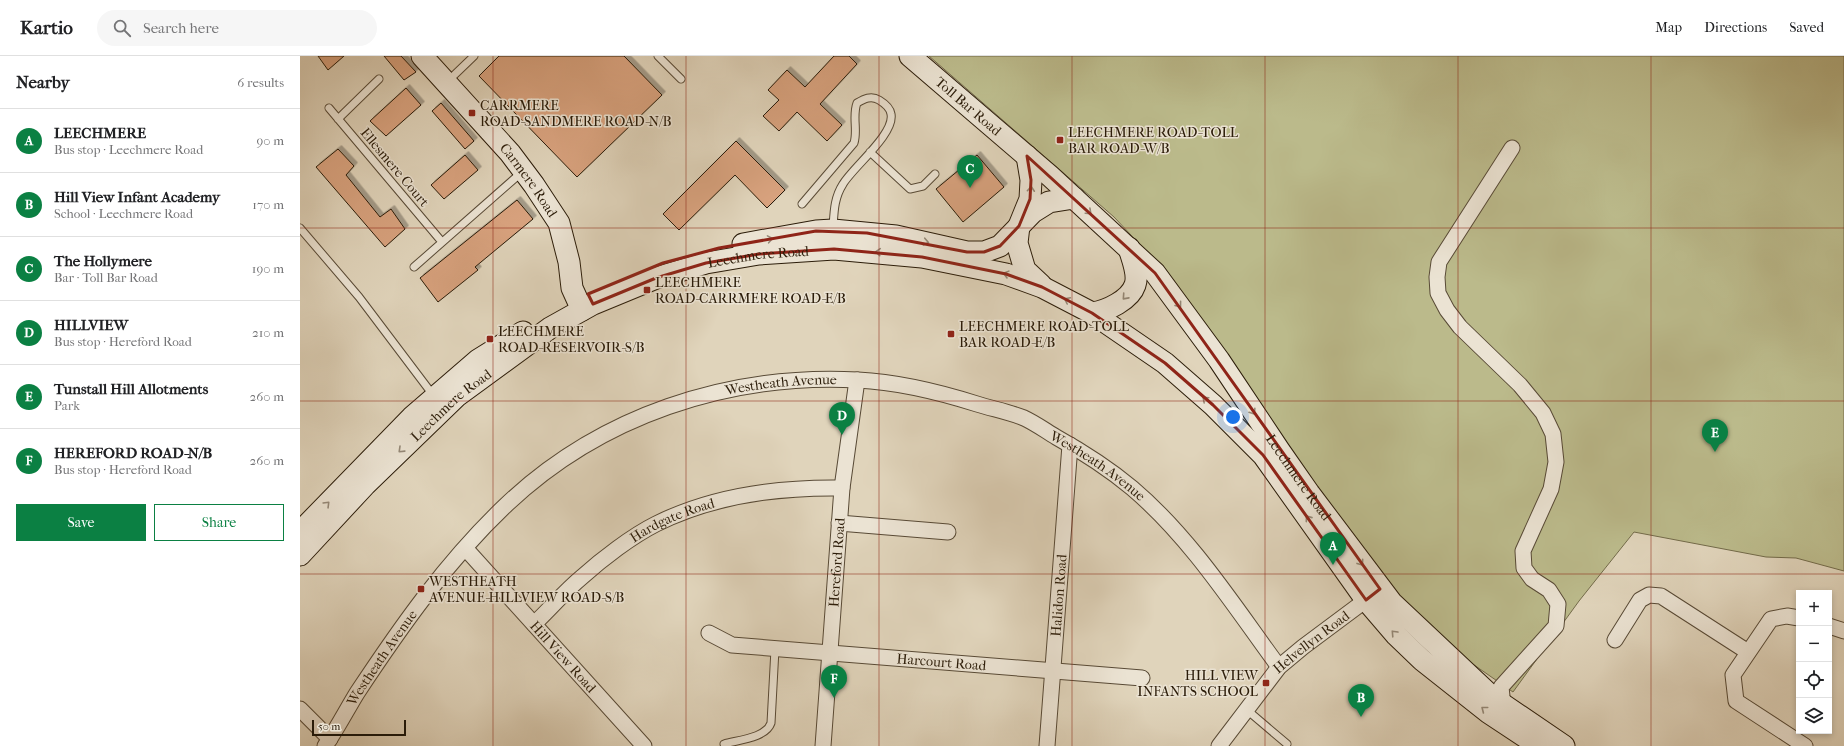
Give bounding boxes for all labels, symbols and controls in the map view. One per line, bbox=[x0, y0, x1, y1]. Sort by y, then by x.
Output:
search box bbox=[97, 10, 377, 46]
text: Kartio bbox=[20, 17, 73, 39]
icon: search bbox=[111, 17, 133, 39]
text: Search here bbox=[143, 19, 219, 37]
text: Map bbox=[1655, 19, 1682, 36]
text: Directions bbox=[1704, 19, 1767, 36]
text: Saved bbox=[1789, 19, 1824, 36]
text: Nearby bbox=[16, 72, 70, 92]
street label: Toll Bar Road bbox=[932, 73, 1005, 140]
text: 6 results bbox=[237, 75, 284, 90]
place label: CARRMERE ROAD-SANDMERE ROAD-N/B bbox=[480, 97, 672, 130]
marker: CARRMERE ROAD-SANDMERE ROAD-N/B bbox=[467, 108, 477, 118]
text: LEECHMERE bbox=[54, 124, 146, 142]
street label: Ellesmere Court bbox=[357, 124, 433, 210]
place label: LEECHMERE ROAD-TOLL BAR ROAD-W/B bbox=[1068, 124, 1239, 157]
text: A bbox=[25, 133, 33, 148]
text: 90 m bbox=[256, 133, 284, 148]
marker: LEECHMERE ROAD-TOLL BAR ROAD-W/B bbox=[1055, 135, 1065, 145]
street label: Carmere Road bbox=[496, 140, 561, 221]
text: Bus stop · Leechmere Road bbox=[54, 142, 203, 157]
pin: C bbox=[957, 155, 983, 188]
one-way arrow bbox=[1026, 186, 1035, 192]
text: Hill View Infant Academy bbox=[54, 188, 220, 206]
text: B bbox=[25, 197, 33, 212]
text: 170 m bbox=[252, 197, 284, 212]
text: School · Leechmere Road bbox=[54, 206, 193, 221]
one-way arrow bbox=[1084, 207, 1092, 214]
one-way arrow bbox=[767, 235, 773, 244]
one-way arrow bbox=[923, 238, 929, 246]
street label: Leechmere Road bbox=[706, 243, 810, 272]
one-way arrow bbox=[875, 248, 881, 257]
text: The Hollymere bbox=[54, 252, 152, 270]
text: C bbox=[25, 261, 33, 276]
text: 190 m bbox=[252, 261, 284, 276]
text: Bar · Toll Bar Road bbox=[54, 270, 158, 285]
one-way arrow bbox=[1002, 270, 1009, 279]
place label: LEECHMERE ROAD-CARRMERE ROAD-E/B bbox=[655, 274, 846, 307]
marker: LEECHMERE ROAD-CARRMERE ROAD-E/B bbox=[642, 285, 652, 295]
one-way arrow bbox=[1122, 292, 1130, 300]
one-way arrow bbox=[1064, 297, 1071, 305]
one-way arrow bbox=[1174, 301, 1181, 308]
text: HILLVIEW bbox=[54, 316, 128, 334]
place label: LEECHMERE ROAD-TOLL BAR ROAD-E/B bbox=[959, 318, 1130, 351]
place label: LEECHMERE ROAD-RESERVOIR-S/B bbox=[498, 323, 645, 356]
text: D bbox=[24, 325, 34, 340]
text: 210 m bbox=[252, 325, 284, 340]
marker: LEECHMERE ROAD-TOLL BAR ROAD-E/B bbox=[946, 329, 956, 339]
text: Bus stop · Hereford Road bbox=[54, 334, 192, 349]
marker: LEECHMERE ROAD-RESERVOIR-S/B bbox=[485, 334, 495, 344]
street label: Leechmere Road bbox=[407, 365, 495, 445]
street label: Westheath Avenue bbox=[723, 371, 837, 399]
text: Tunstall Hill Allotments bbox=[54, 380, 208, 398]
text: E bbox=[25, 389, 33, 404]
text: 260 m bbox=[250, 389, 284, 404]
one-way arrow bbox=[1203, 396, 1210, 403]
text: Park bbox=[54, 398, 80, 413]
pin: D bbox=[829, 402, 855, 435]
your location bbox=[1223, 407, 1243, 427]
one-way arrow bbox=[1249, 408, 1256, 415]
pin: E bbox=[1702, 419, 1728, 452]
street label: Westheath Avenue bbox=[1046, 427, 1149, 505]
street label: Leechmere Road bbox=[1262, 431, 1335, 524]
text: HEREFORD ROAD-N/B bbox=[54, 444, 212, 462]
one-way arrow bbox=[398, 446, 406, 453]
text: F bbox=[26, 453, 32, 468]
text: 260 m bbox=[250, 453, 284, 468]
text: Bus stop · Hereford Road bbox=[54, 462, 192, 477]
street label: Hardgate Road bbox=[627, 495, 717, 546]
one-way arrow bbox=[322, 502, 330, 509]
button: Save bbox=[16, 504, 146, 541]
button: Share bbox=[154, 504, 284, 541]
one-way arrow bbox=[1306, 515, 1313, 522]
street label: Hereford Road bbox=[825, 517, 849, 608]
pin: A bbox=[1320, 532, 1346, 565]
street label: Halidon Road bbox=[1047, 553, 1071, 637]
one-way arrow bbox=[1356, 559, 1363, 566]
place label: WESTHEATH AVENUE-HILLVIEW ROAD-S/B bbox=[428, 573, 624, 606]
marker: WESTHEATH AVENUE-HILLVIEW ROAD-S/B bbox=[416, 584, 426, 594]
map controls bbox=[1796, 590, 1832, 734]
button: + bbox=[1796, 590, 1832, 626]
street label: Westheath Avenue bbox=[343, 607, 421, 710]
street label: Helvellyn Road bbox=[1270, 607, 1353, 677]
street label: Hill View Road bbox=[526, 618, 600, 697]
button: − bbox=[1796, 626, 1832, 662]
one-way arrow bbox=[1392, 630, 1399, 638]
street label: Harcourt Road bbox=[896, 650, 987, 674]
button: locate bbox=[1796, 662, 1832, 698]
pin: F bbox=[821, 665, 847, 698]
place label: HILL VIEW INFANTS SCHOOL bbox=[1137, 667, 1259, 700]
marker: HILL VIEW INFANTS SCHOOL bbox=[1261, 678, 1271, 688]
pin: B bbox=[1348, 684, 1374, 717]
button: layers bbox=[1796, 698, 1832, 734]
one-way arrow bbox=[1481, 706, 1488, 713]
scale bar bbox=[312, 718, 406, 737]
text: 50 m bbox=[318, 720, 340, 733]

